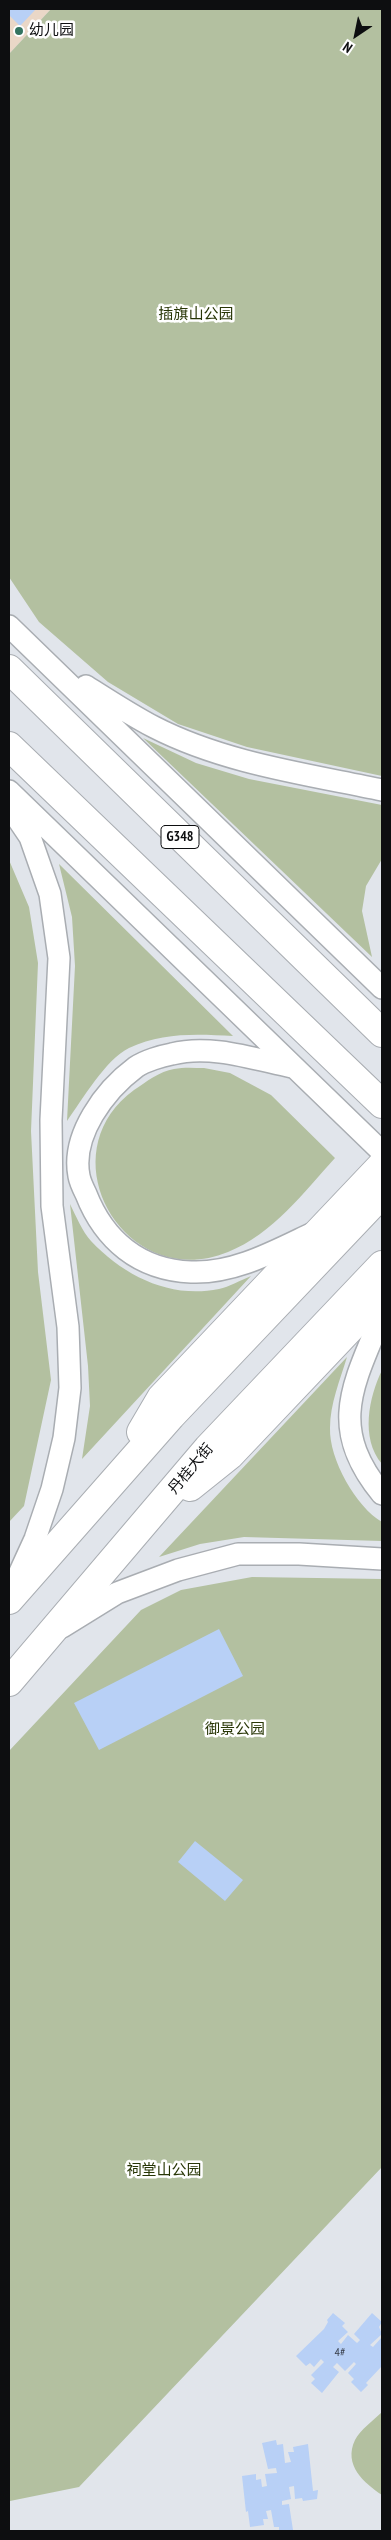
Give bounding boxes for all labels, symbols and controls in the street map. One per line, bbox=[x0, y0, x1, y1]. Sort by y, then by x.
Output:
north arrow bbox=[331, 10, 381, 60]
place label: 幼儿园 bbox=[29, 22, 74, 40]
marker: 幼儿园 bbox=[13, 25, 25, 37]
text: N bbox=[339, 38, 356, 57]
park label: 插旗山公园 bbox=[159, 306, 233, 324]
road number: G348 bbox=[161, 826, 199, 849]
street label: 丹桂大街 bbox=[165, 1440, 217, 1498]
park label: 御景公园 bbox=[205, 1721, 265, 1739]
park label: 祠堂山公园 bbox=[127, 2162, 201, 2180]
house number: 4# bbox=[335, 2346, 345, 2360]

